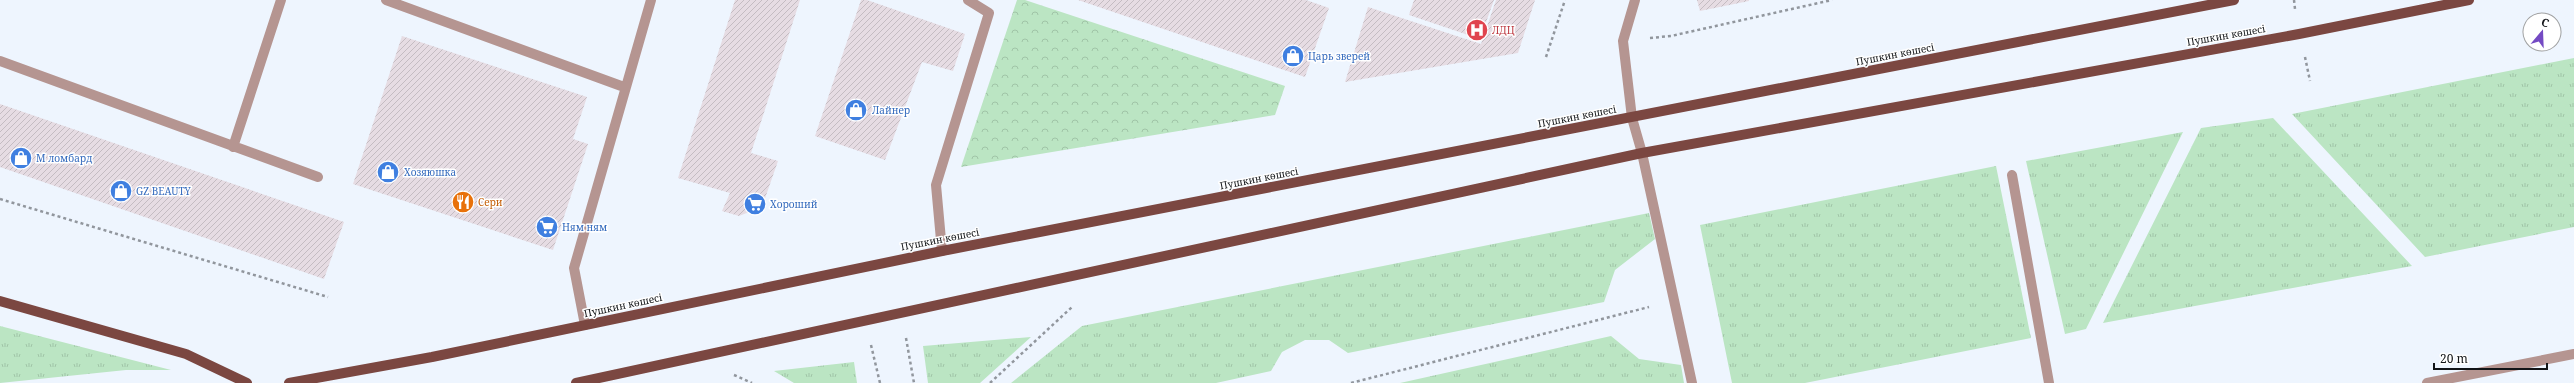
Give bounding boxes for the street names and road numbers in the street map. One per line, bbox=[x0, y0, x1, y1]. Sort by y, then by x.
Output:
street label: Пушкин көшесі bbox=[2185, 21, 2267, 49]
street label: Пушкин көшесі bbox=[1855, 39, 1936, 68]
street label: Пушкин көшесі bbox=[1537, 101, 1618, 130]
street label: Пушкин көшесі bbox=[1219, 163, 1300, 192]
street label: Пушкин көшесі bbox=[900, 224, 981, 253]
street label: Пушкин көшесі bbox=[583, 290, 664, 320]

